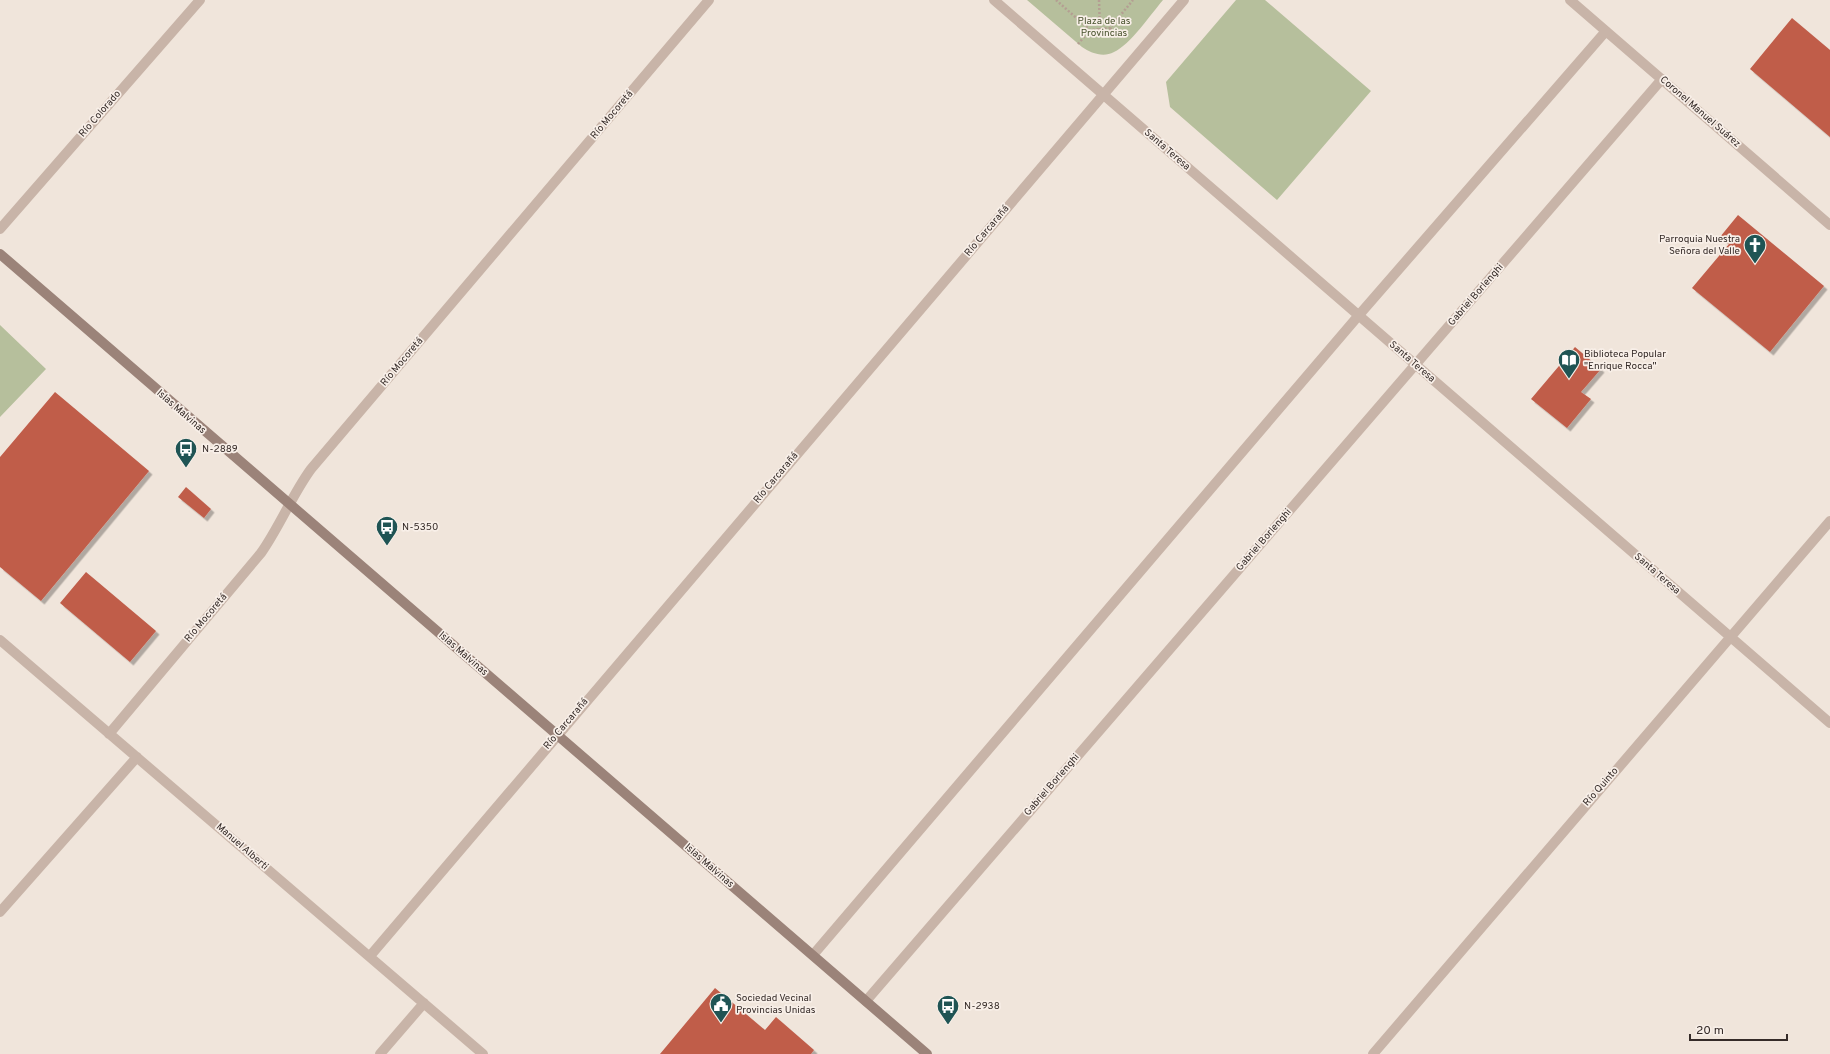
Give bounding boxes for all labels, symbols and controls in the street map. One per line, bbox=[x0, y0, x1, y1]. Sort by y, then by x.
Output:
park label: Plaza de las Provincias bbox=[1078, 15, 1131, 40]
street label: Coronel Manuel Suárez bbox=[1657, 73, 1743, 151]
street label: Río Colorado bbox=[76, 88, 124, 140]
street label: Río Mocoretá bbox=[588, 88, 636, 142]
street label: Santa Teresa bbox=[1141, 126, 1193, 174]
street label: Río Carcarañá bbox=[962, 203, 1012, 259]
church icon: Parroquia Nuestra Señora del Valle bbox=[1742, 232, 1768, 265]
place label: Parroquia Nuestra Señora del Valle bbox=[1659, 233, 1740, 258]
street label: Gabriel Borlenghi bbox=[1445, 261, 1507, 329]
street label: Río Mocoretá bbox=[378, 335, 426, 389]
street label: Santa Teresa bbox=[1386, 338, 1438, 386]
library icon: Biblioteca Popular "Enrique Rocca" bbox=[1556, 347, 1582, 380]
place label: Biblioteca Popular "Enrique Rocca" bbox=[1584, 348, 1666, 373]
street label: Islas Malvinas bbox=[154, 387, 209, 437]
bus stop icon: N-2889 bbox=[173, 436, 199, 469]
place label: N-2889 bbox=[202, 443, 238, 456]
street label: Río Carcarañá bbox=[751, 450, 801, 506]
street label: Gabriel Borlenghi bbox=[1233, 506, 1295, 574]
bus stop icon: N-5350 bbox=[374, 514, 400, 547]
place label: N-5350 bbox=[402, 521, 438, 534]
street label: Santa Teresa bbox=[1631, 550, 1683, 598]
street label: Río Mocoretá bbox=[182, 591, 230, 645]
street label: Islas Malvinas bbox=[436, 629, 491, 679]
street label: Río Carcarañá bbox=[541, 696, 591, 752]
street label: Gabriel Borlenghi bbox=[1021, 751, 1083, 819]
street label: Río Quinto bbox=[1581, 765, 1622, 809]
street label: Manuel Alberti bbox=[213, 821, 271, 873]
street label: Islas Malvinas bbox=[682, 841, 737, 891]
public building icon: Sociedad Vecinal Provincias Unidas bbox=[708, 991, 734, 1024]
place label: Sociedad Vecinal Provincias Unidas bbox=[736, 992, 816, 1017]
bus stop icon: N-2938 bbox=[935, 993, 961, 1026]
place label: N-2938 bbox=[964, 1000, 1000, 1013]
scale bar bbox=[1690, 1016, 1787, 1042]
text: 20 m bbox=[1696, 1023, 1724, 1039]

